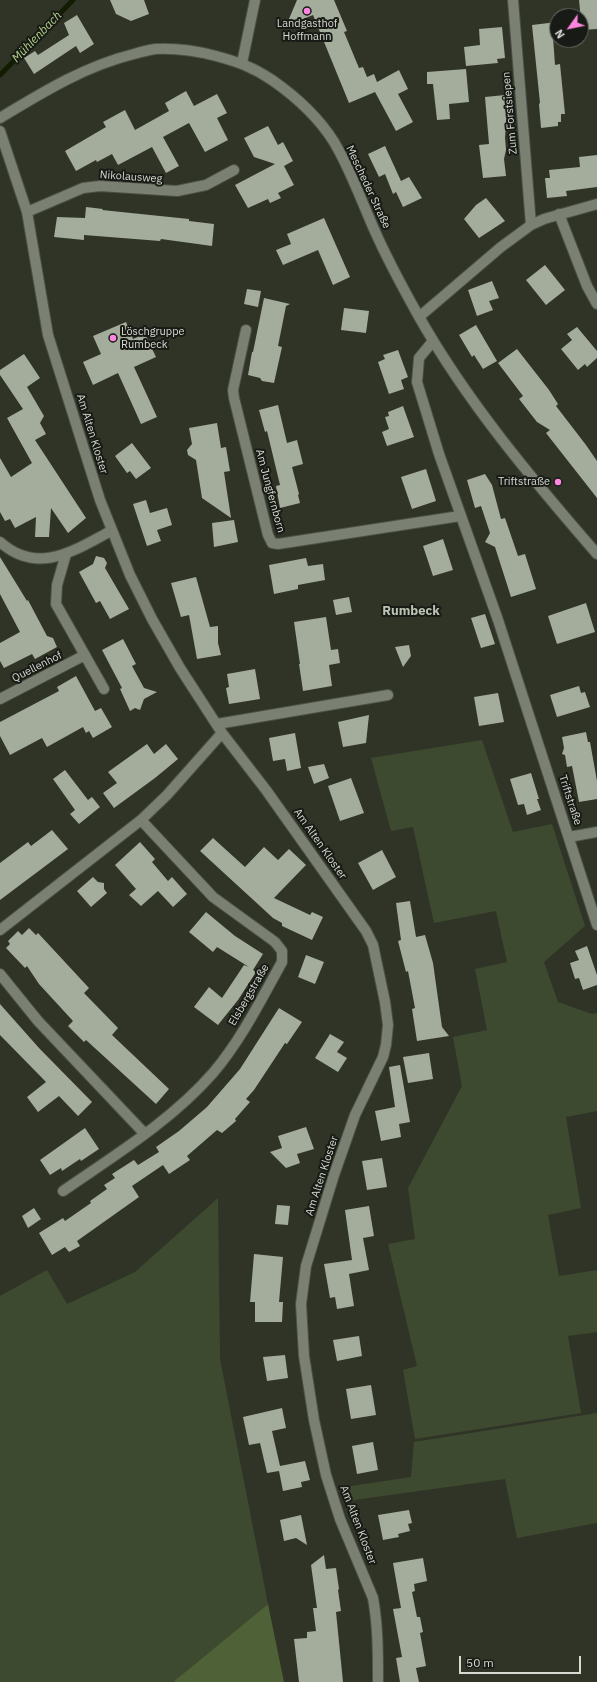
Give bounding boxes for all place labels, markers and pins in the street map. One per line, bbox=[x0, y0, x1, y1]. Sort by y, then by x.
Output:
marker: Landgasthof Hoffmann bbox=[302, 6, 312, 16]
place label: Landgasthof Hoffmann bbox=[277, 17, 337, 43]
place label: Löschgruppe Rumbeck bbox=[121, 325, 185, 351]
marker: Löschgruppe Rumbeck bbox=[108, 333, 118, 343]
place label: Triftstraße bbox=[498, 475, 550, 489]
marker: Triftstraße bbox=[553, 477, 563, 487]

